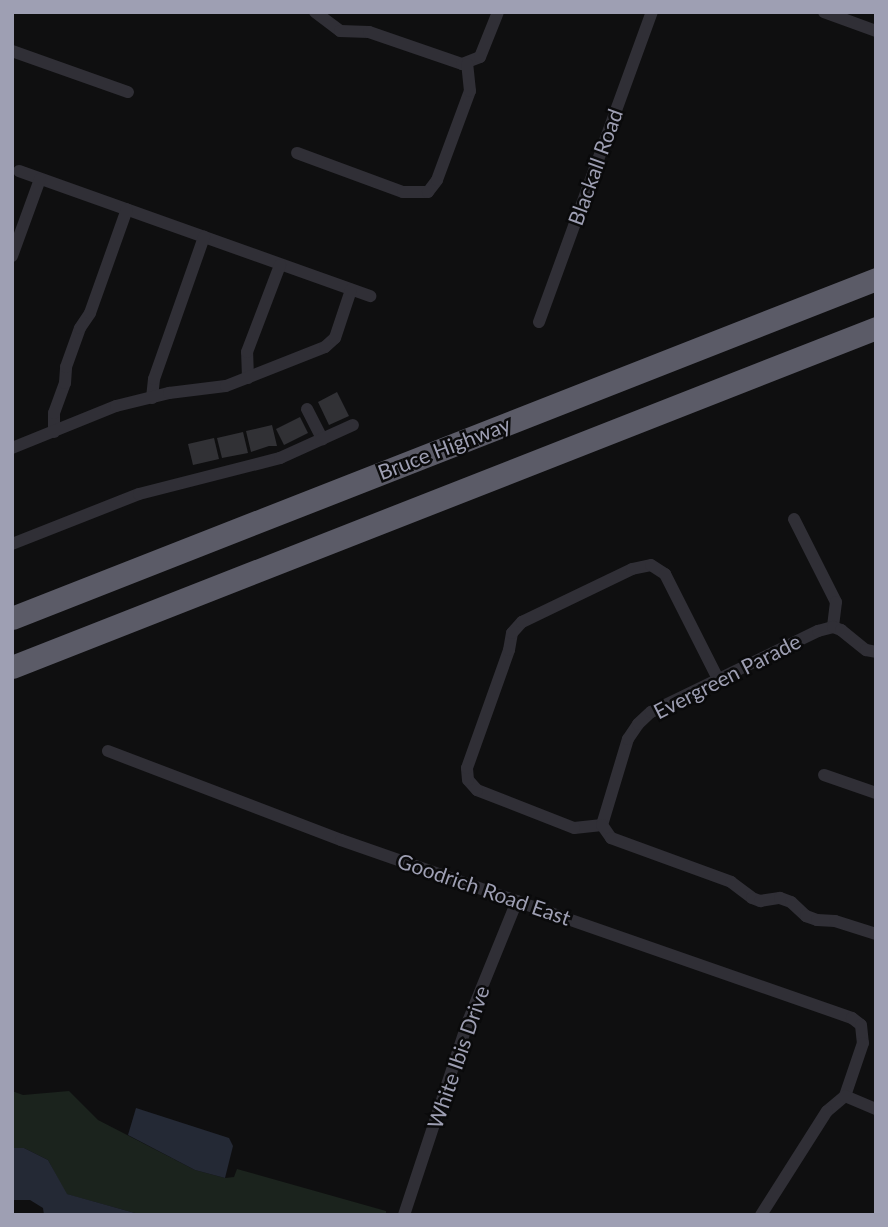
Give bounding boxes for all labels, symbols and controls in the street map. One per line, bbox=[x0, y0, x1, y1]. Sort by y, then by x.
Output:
street label: Blackall Road bbox=[562, 105, 628, 229]
street label: Bruce Highway bbox=[374, 411, 514, 485]
street label: Evergreen Parade bbox=[649, 628, 805, 724]
street label: Goodrich Road East bbox=[394, 848, 574, 930]
street label: White Ibis Drive bbox=[422, 982, 494, 1132]

